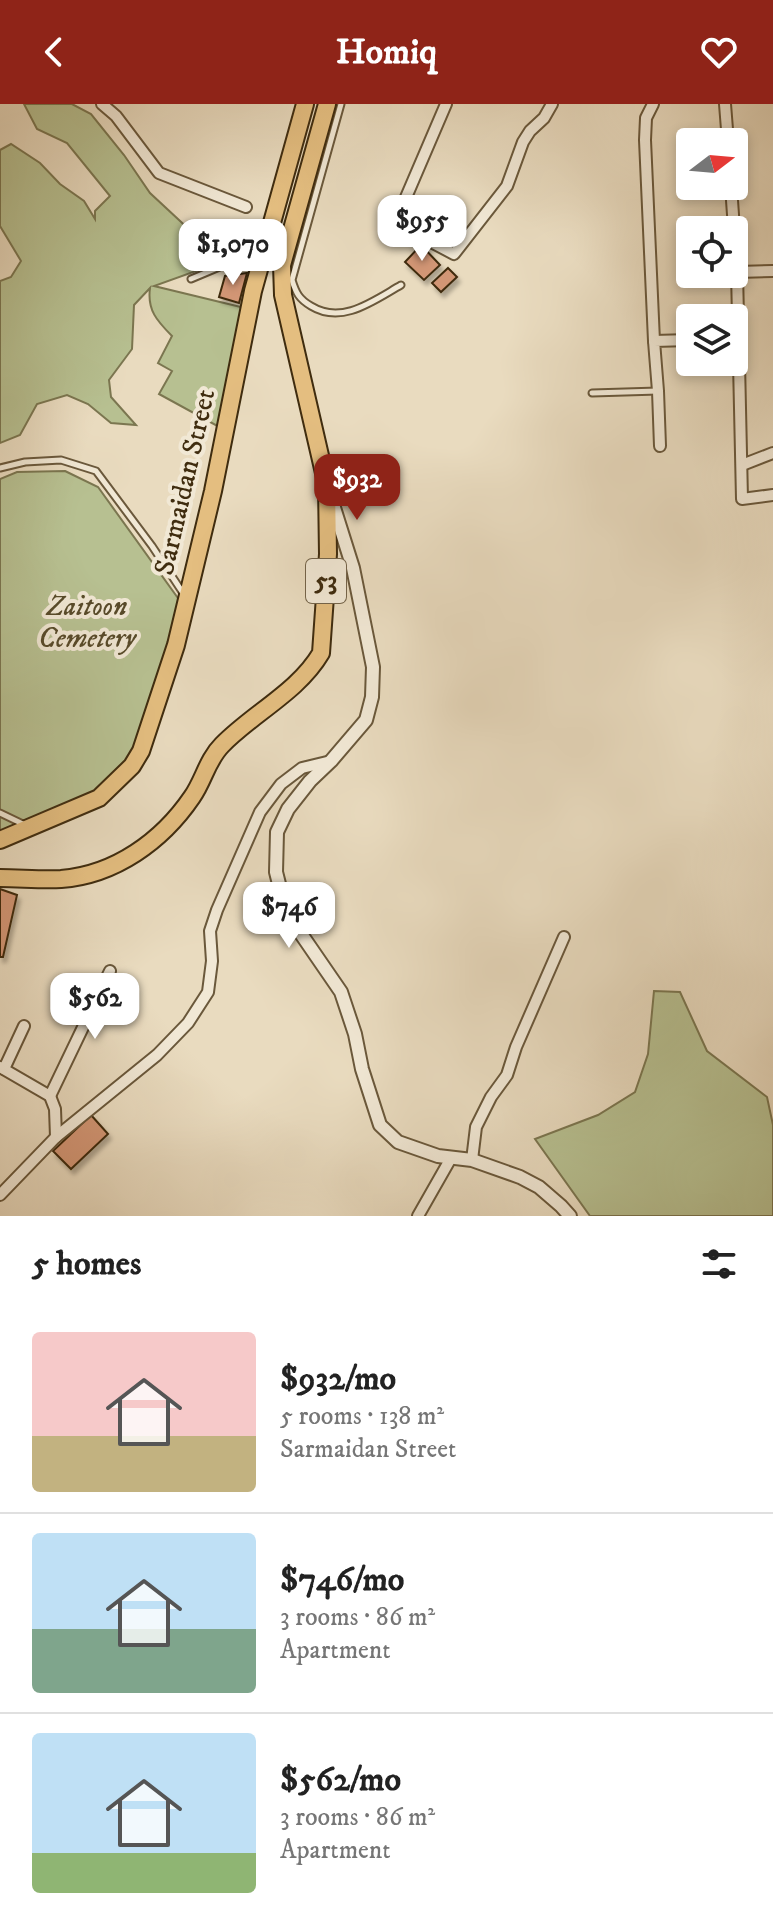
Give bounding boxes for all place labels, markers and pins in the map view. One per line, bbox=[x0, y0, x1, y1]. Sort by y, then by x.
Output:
pin: $955 bbox=[375, 195, 469, 263]
pin: $1,070 bbox=[168, 219, 298, 287]
pin: $932 bbox=[310, 454, 404, 522]
pin: $746 bbox=[242, 882, 336, 950]
pin: $562 bbox=[48, 973, 142, 1041]

